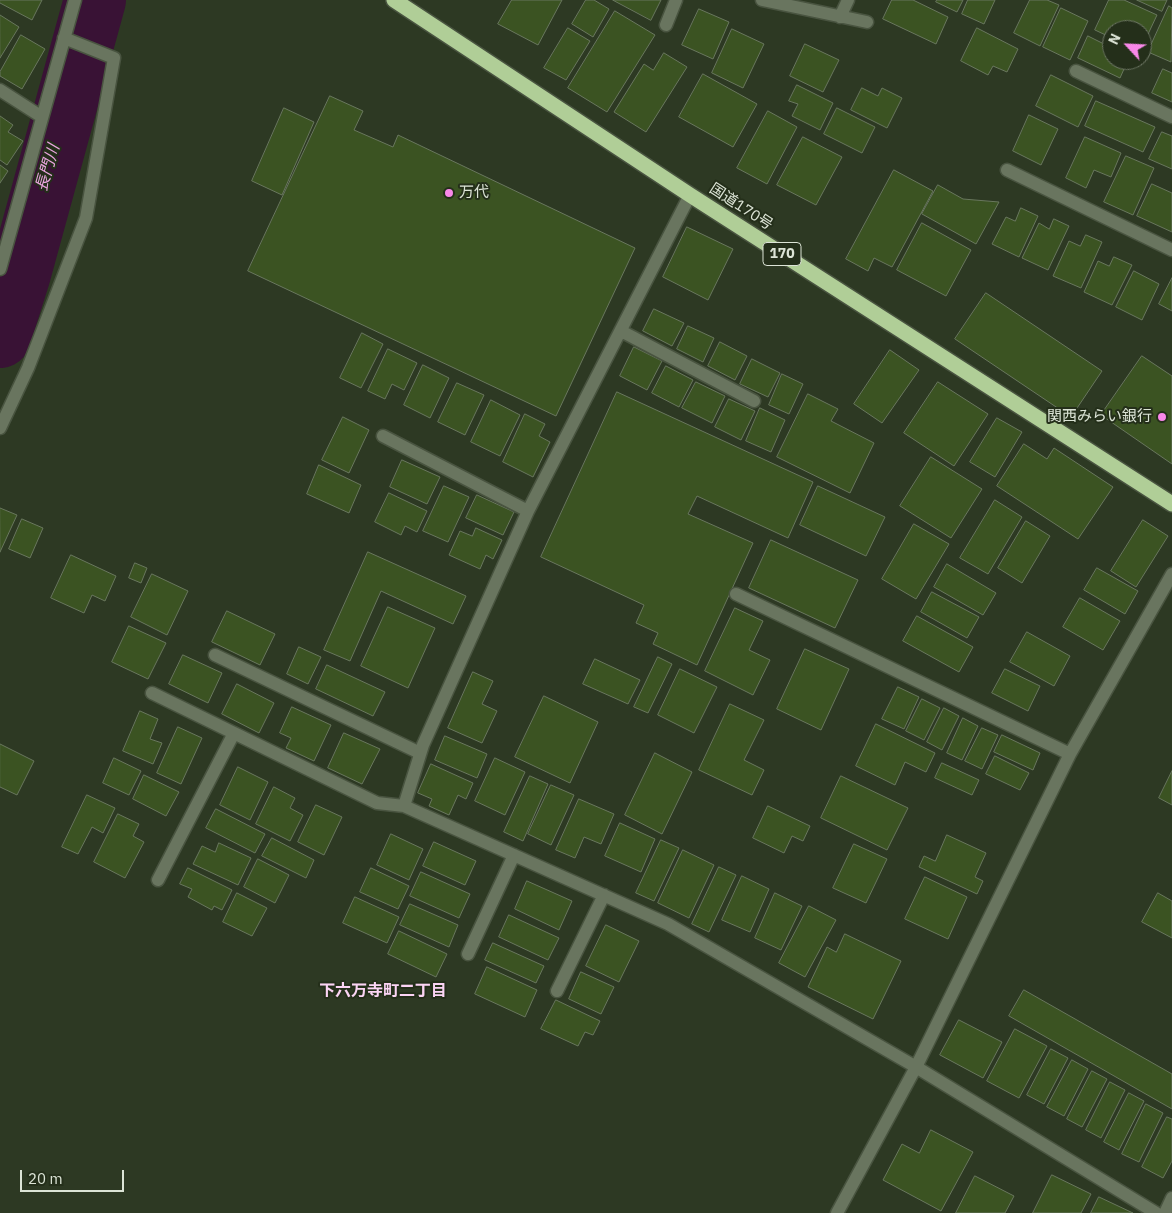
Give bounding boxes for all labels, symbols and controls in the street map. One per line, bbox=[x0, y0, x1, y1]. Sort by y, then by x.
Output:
north arrow bbox=[1102, 20, 1152, 70]
text: N bbox=[1104, 31, 1125, 47]
water label: 長門川 bbox=[32, 142, 64, 194]
street label: 国道170号 bbox=[706, 180, 776, 234]
place label: 万代 bbox=[459, 184, 489, 202]
marker: 万代 bbox=[443, 187, 455, 199]
road number: 170 bbox=[763, 242, 801, 266]
place label: 関西みらい銀行 bbox=[1047, 408, 1152, 426]
marker: 関西みらい銀行 bbox=[1156, 411, 1168, 423]
district label: 下六万寺町二丁目 bbox=[319, 981, 447, 1001]
scale bar bbox=[22, 1160, 126, 1192]
text: 20 m bbox=[28, 1169, 63, 1188]

